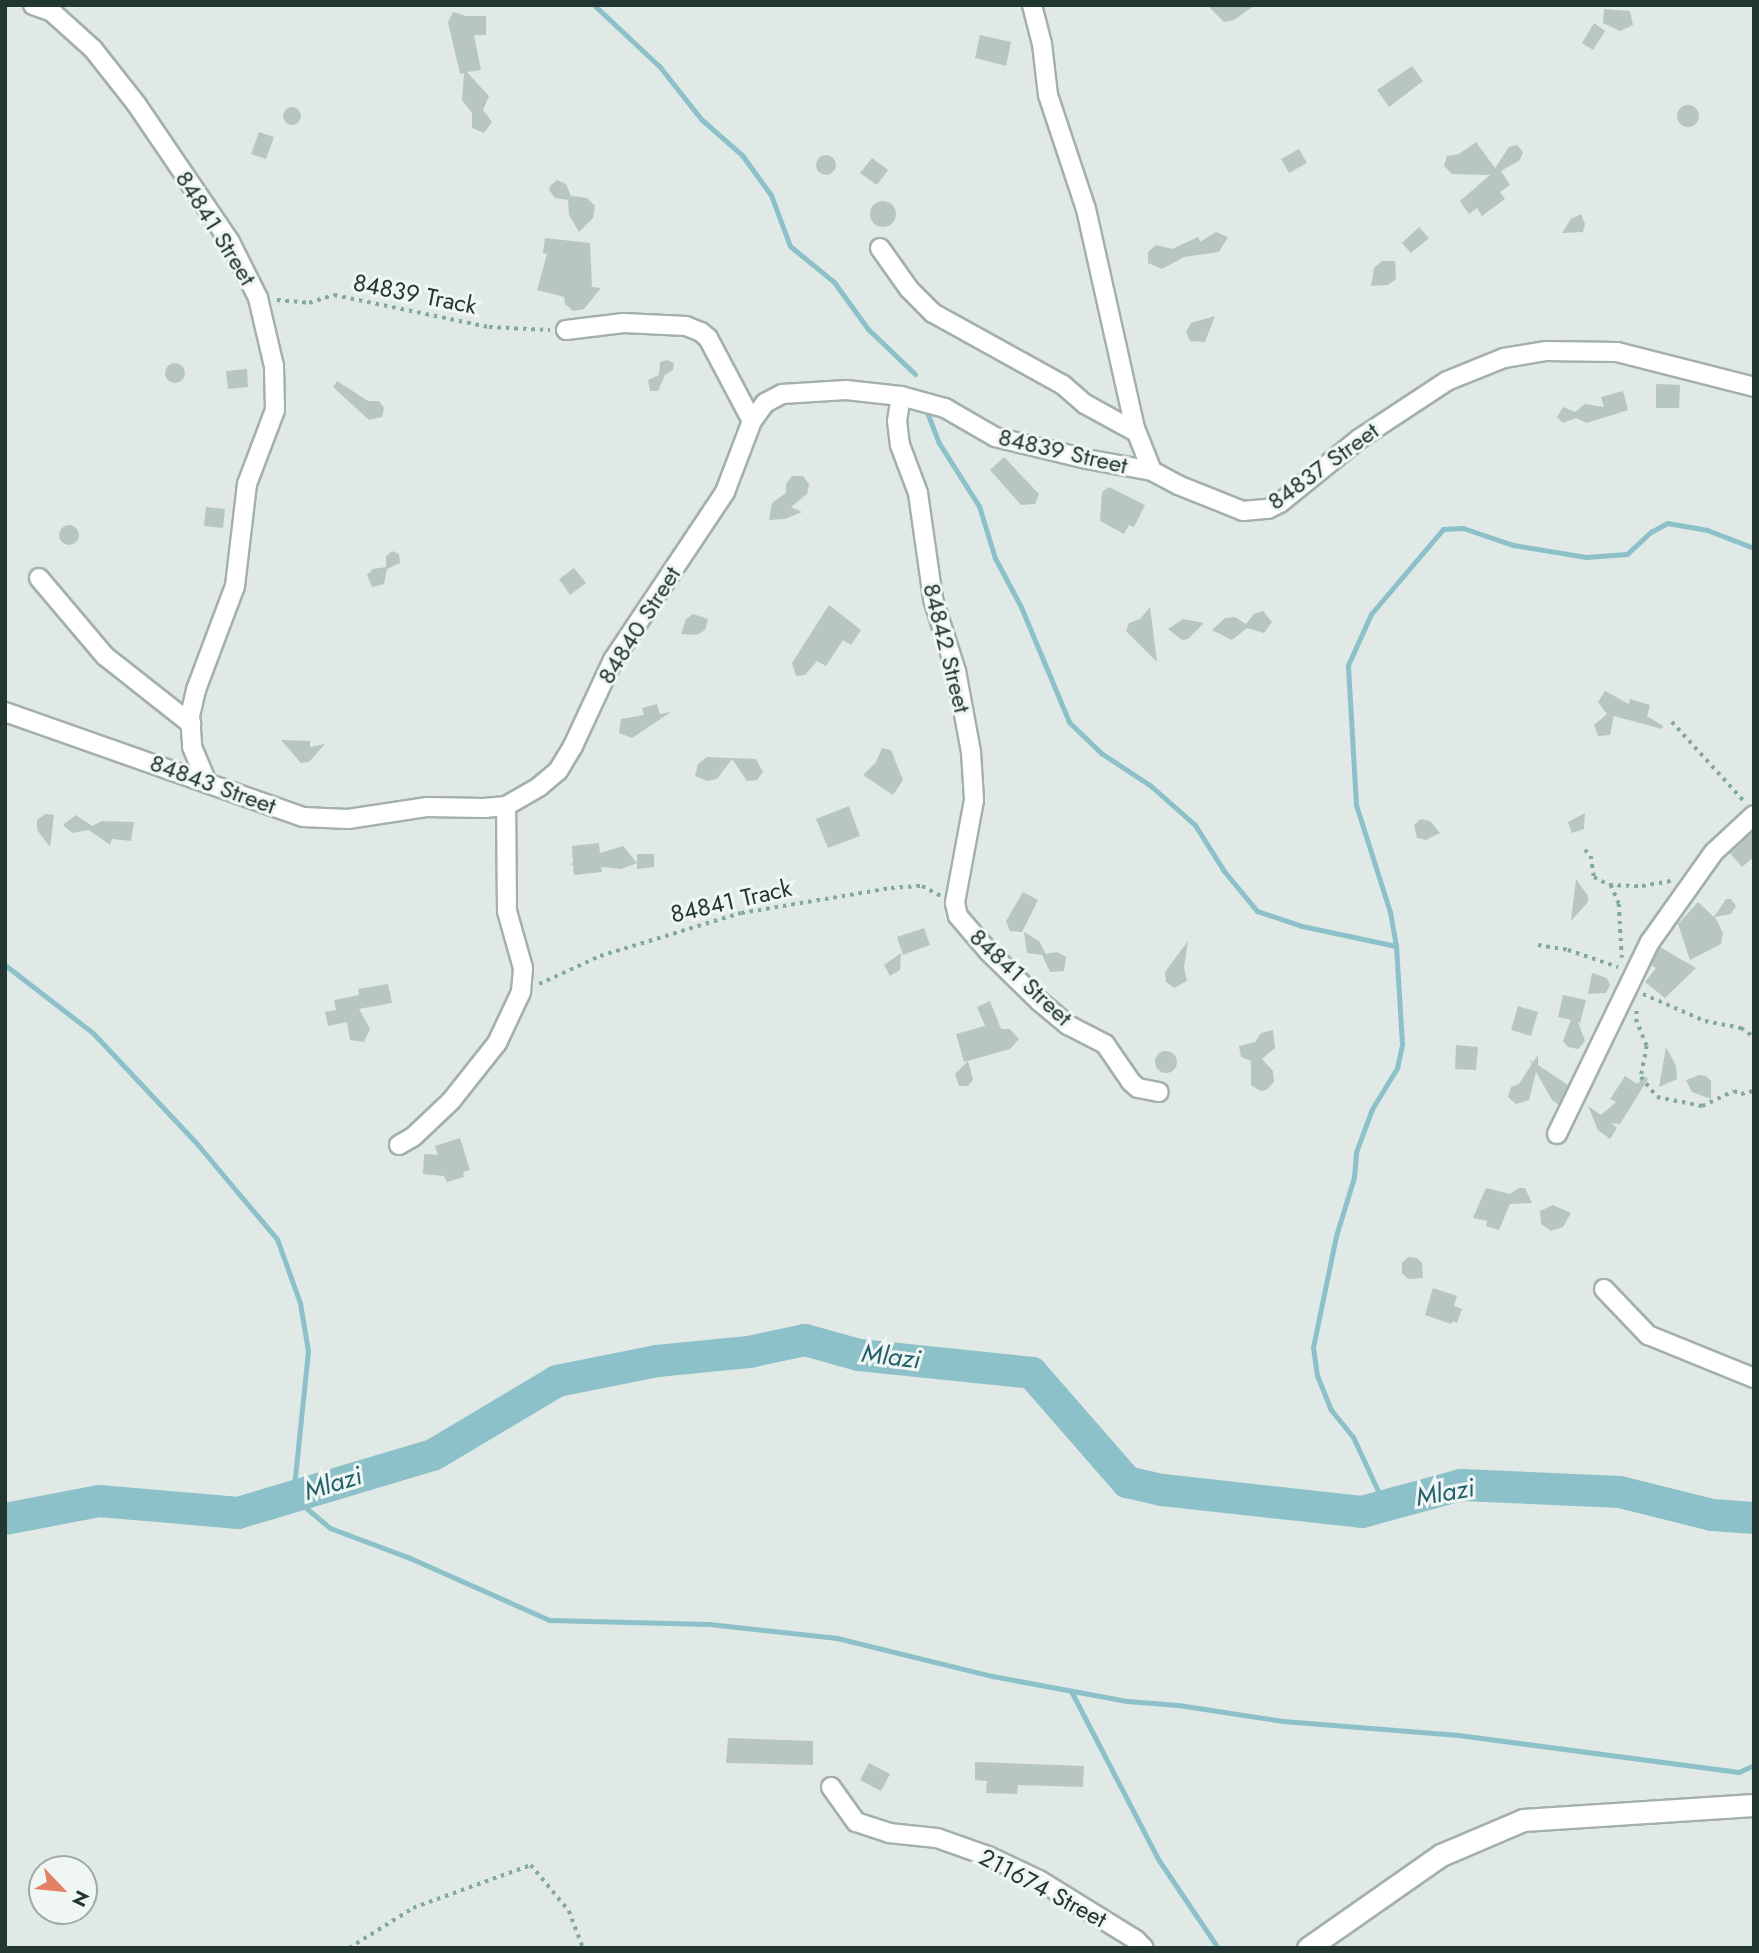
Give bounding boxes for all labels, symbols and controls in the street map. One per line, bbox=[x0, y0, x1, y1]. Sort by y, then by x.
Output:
street label: 84841 Street bbox=[169, 165, 263, 291]
street label: 84839 Track bbox=[351, 268, 479, 320]
street label: 84837 Street bbox=[1262, 416, 1384, 516]
street label: 84839 Street bbox=[996, 422, 1130, 480]
street label: 84840 Street bbox=[592, 561, 686, 689]
street label: 84842 Street bbox=[917, 580, 977, 716]
street label: 84843 Street bbox=[146, 748, 280, 820]
street label: 84841 Track bbox=[668, 873, 794, 929]
street label: 84841 Street bbox=[964, 922, 1078, 1032]
water label: Mlazi bbox=[860, 1338, 922, 1376]
water label: Mlazi bbox=[300, 1460, 366, 1508]
water label: Mlazi bbox=[1413, 1473, 1477, 1513]
street label: 211674 Street bbox=[974, 1842, 1112, 1934]
north arrow bbox=[28, 1855, 98, 1925]
text: N bbox=[65, 1886, 96, 1911]

